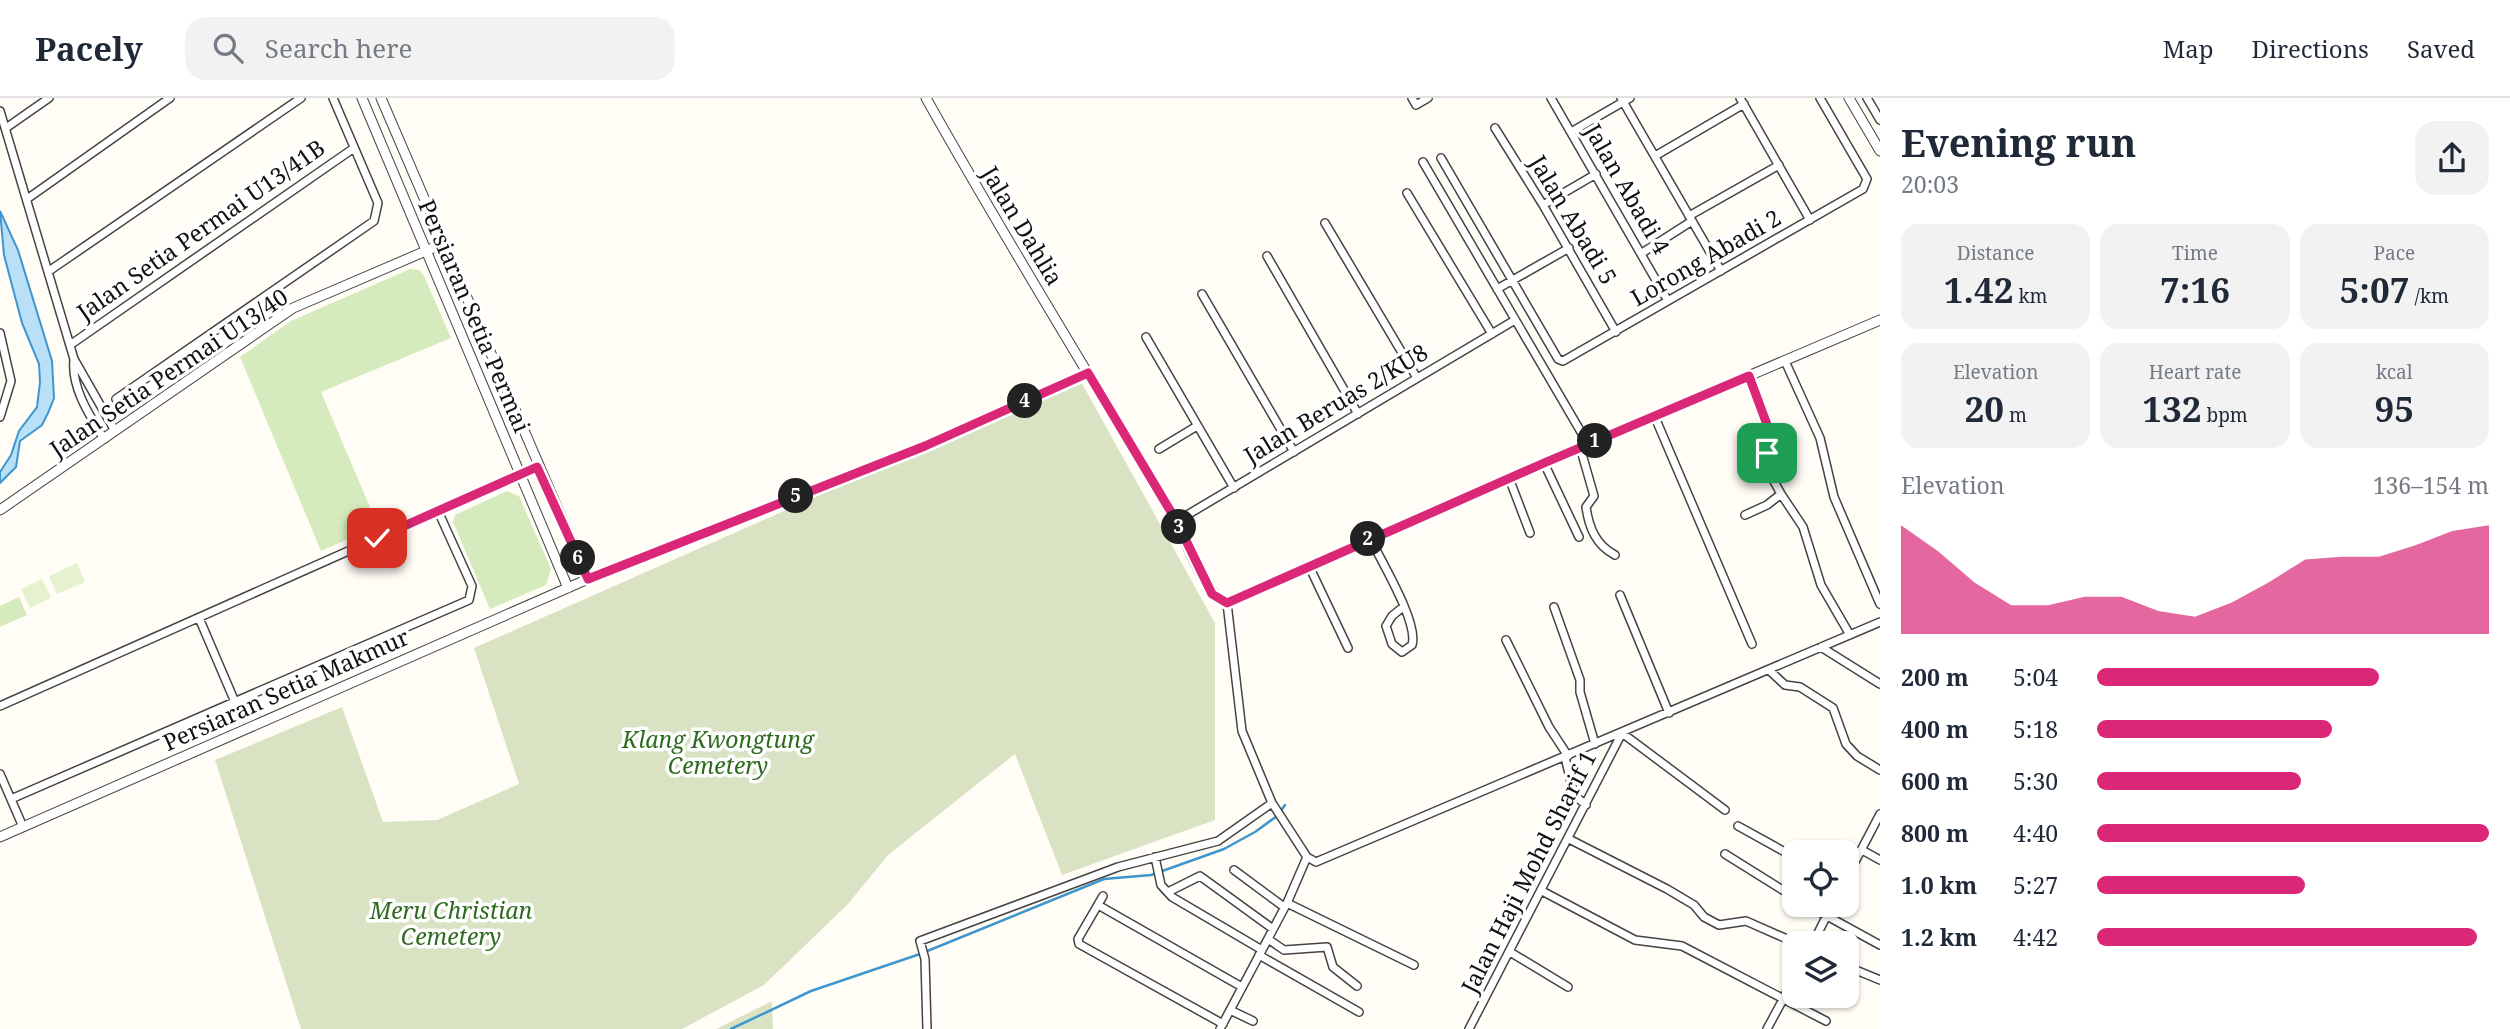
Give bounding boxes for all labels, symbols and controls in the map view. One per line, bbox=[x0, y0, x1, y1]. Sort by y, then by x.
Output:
search box bbox=[185, 17, 675, 80]
text: Pacely bbox=[35, 26, 143, 71]
icon: search bbox=[209, 29, 247, 67]
text: Search here bbox=[265, 30, 412, 66]
text: Map bbox=[2163, 32, 2214, 65]
text: Directions bbox=[2252, 32, 2369, 65]
text: Saved bbox=[2407, 32, 2475, 65]
text: Evening run bbox=[1901, 116, 2136, 168]
street label: Jalan Abadi 4 bbox=[1577, 117, 1678, 260]
button: share bbox=[2415, 121, 2489, 195]
street label: Jalan Setia Permai U13/41B bbox=[69, 131, 331, 328]
street label: Jalan Abadi 5 bbox=[1522, 148, 1625, 290]
street label: Jalan Dahlia bbox=[974, 159, 1071, 291]
text: 20:03 bbox=[1901, 168, 1959, 200]
street label: Persiaran Setia Permai bbox=[411, 194, 539, 438]
street label: Lorong Abadi 2 bbox=[1625, 201, 1786, 313]
text: Distance bbox=[1957, 240, 2034, 266]
text: Time bbox=[2172, 240, 2218, 266]
text: Pace bbox=[2373, 240, 2415, 266]
text: 1.42 bbox=[1944, 266, 2013, 313]
text: 7:16 bbox=[2160, 266, 2230, 313]
text: 5:07 bbox=[2340, 266, 2410, 313]
street label: Jalan Setia Permai U13/40 bbox=[42, 280, 294, 465]
text: km bbox=[2013, 283, 2047, 309]
text: /km bbox=[2410, 283, 2449, 309]
street label: Jalan Beruas 2/KU8 bbox=[1237, 336, 1433, 471]
text: Elevation bbox=[1953, 359, 2038, 385]
text: Heart rate bbox=[2149, 359, 2241, 385]
text: kcal bbox=[2376, 359, 2413, 385]
pin: 4 bbox=[1007, 384, 1042, 418]
text: 20 bbox=[1964, 385, 2004, 432]
text: 132 bbox=[2142, 385, 2202, 432]
text: 95 bbox=[2375, 385, 2414, 432]
text: 4 bbox=[1019, 387, 1030, 413]
text: m bbox=[2004, 402, 2027, 428]
text: bpm bbox=[2202, 402, 2248, 428]
pin bbox=[1737, 423, 1797, 483]
pin: 1 bbox=[1578, 424, 1612, 458]
text: 1 bbox=[1589, 427, 1600, 453]
icon: arrive bbox=[1748, 434, 1786, 472]
text: Elevation bbox=[1901, 469, 2005, 501]
text: 136–154 m bbox=[2373, 469, 2489, 501]
pin: 5 bbox=[778, 478, 814, 514]
text: 5 bbox=[790, 482, 801, 508]
pin bbox=[347, 508, 407, 568]
pin: 3 bbox=[1162, 510, 1196, 544]
text: 3 bbox=[1173, 513, 1184, 539]
icon: check bbox=[358, 519, 396, 557]
pin: 2 bbox=[1350, 522, 1386, 556]
text: 2 bbox=[1362, 525, 1373, 551]
pin: 6 bbox=[560, 540, 596, 575]
text: 6 bbox=[572, 544, 583, 570]
street label: Persiaran Setia Makmur bbox=[157, 620, 414, 758]
text: 200 m bbox=[1901, 661, 1969, 693]
text: 5:04 bbox=[2013, 661, 2058, 693]
text: 400 m bbox=[1901, 713, 1969, 745]
text: 5:18 bbox=[2013, 713, 2058, 745]
park label: Klang Kwongtung Cemetery bbox=[621, 723, 815, 781]
street label: Jalan Haji Mohd Sharif 1 bbox=[1452, 745, 1603, 999]
text: 600 m bbox=[1901, 765, 1969, 797]
text: 5:30 bbox=[2013, 765, 2058, 797]
text: 800 m bbox=[1901, 817, 1969, 849]
text: 4:40 bbox=[2013, 817, 2058, 849]
map controls bbox=[1782, 840, 1859, 1008]
button: locate bbox=[1782, 840, 1859, 917]
text: 1.0 km bbox=[1901, 869, 1977, 901]
text: 5:27 bbox=[2013, 869, 2058, 901]
park label: Meru Christian Cemetery bbox=[369, 894, 533, 952]
text: 1.2 km bbox=[1901, 921, 1977, 953]
text: 4:42 bbox=[2013, 921, 2058, 953]
button: layers bbox=[1782, 931, 1859, 1008]

